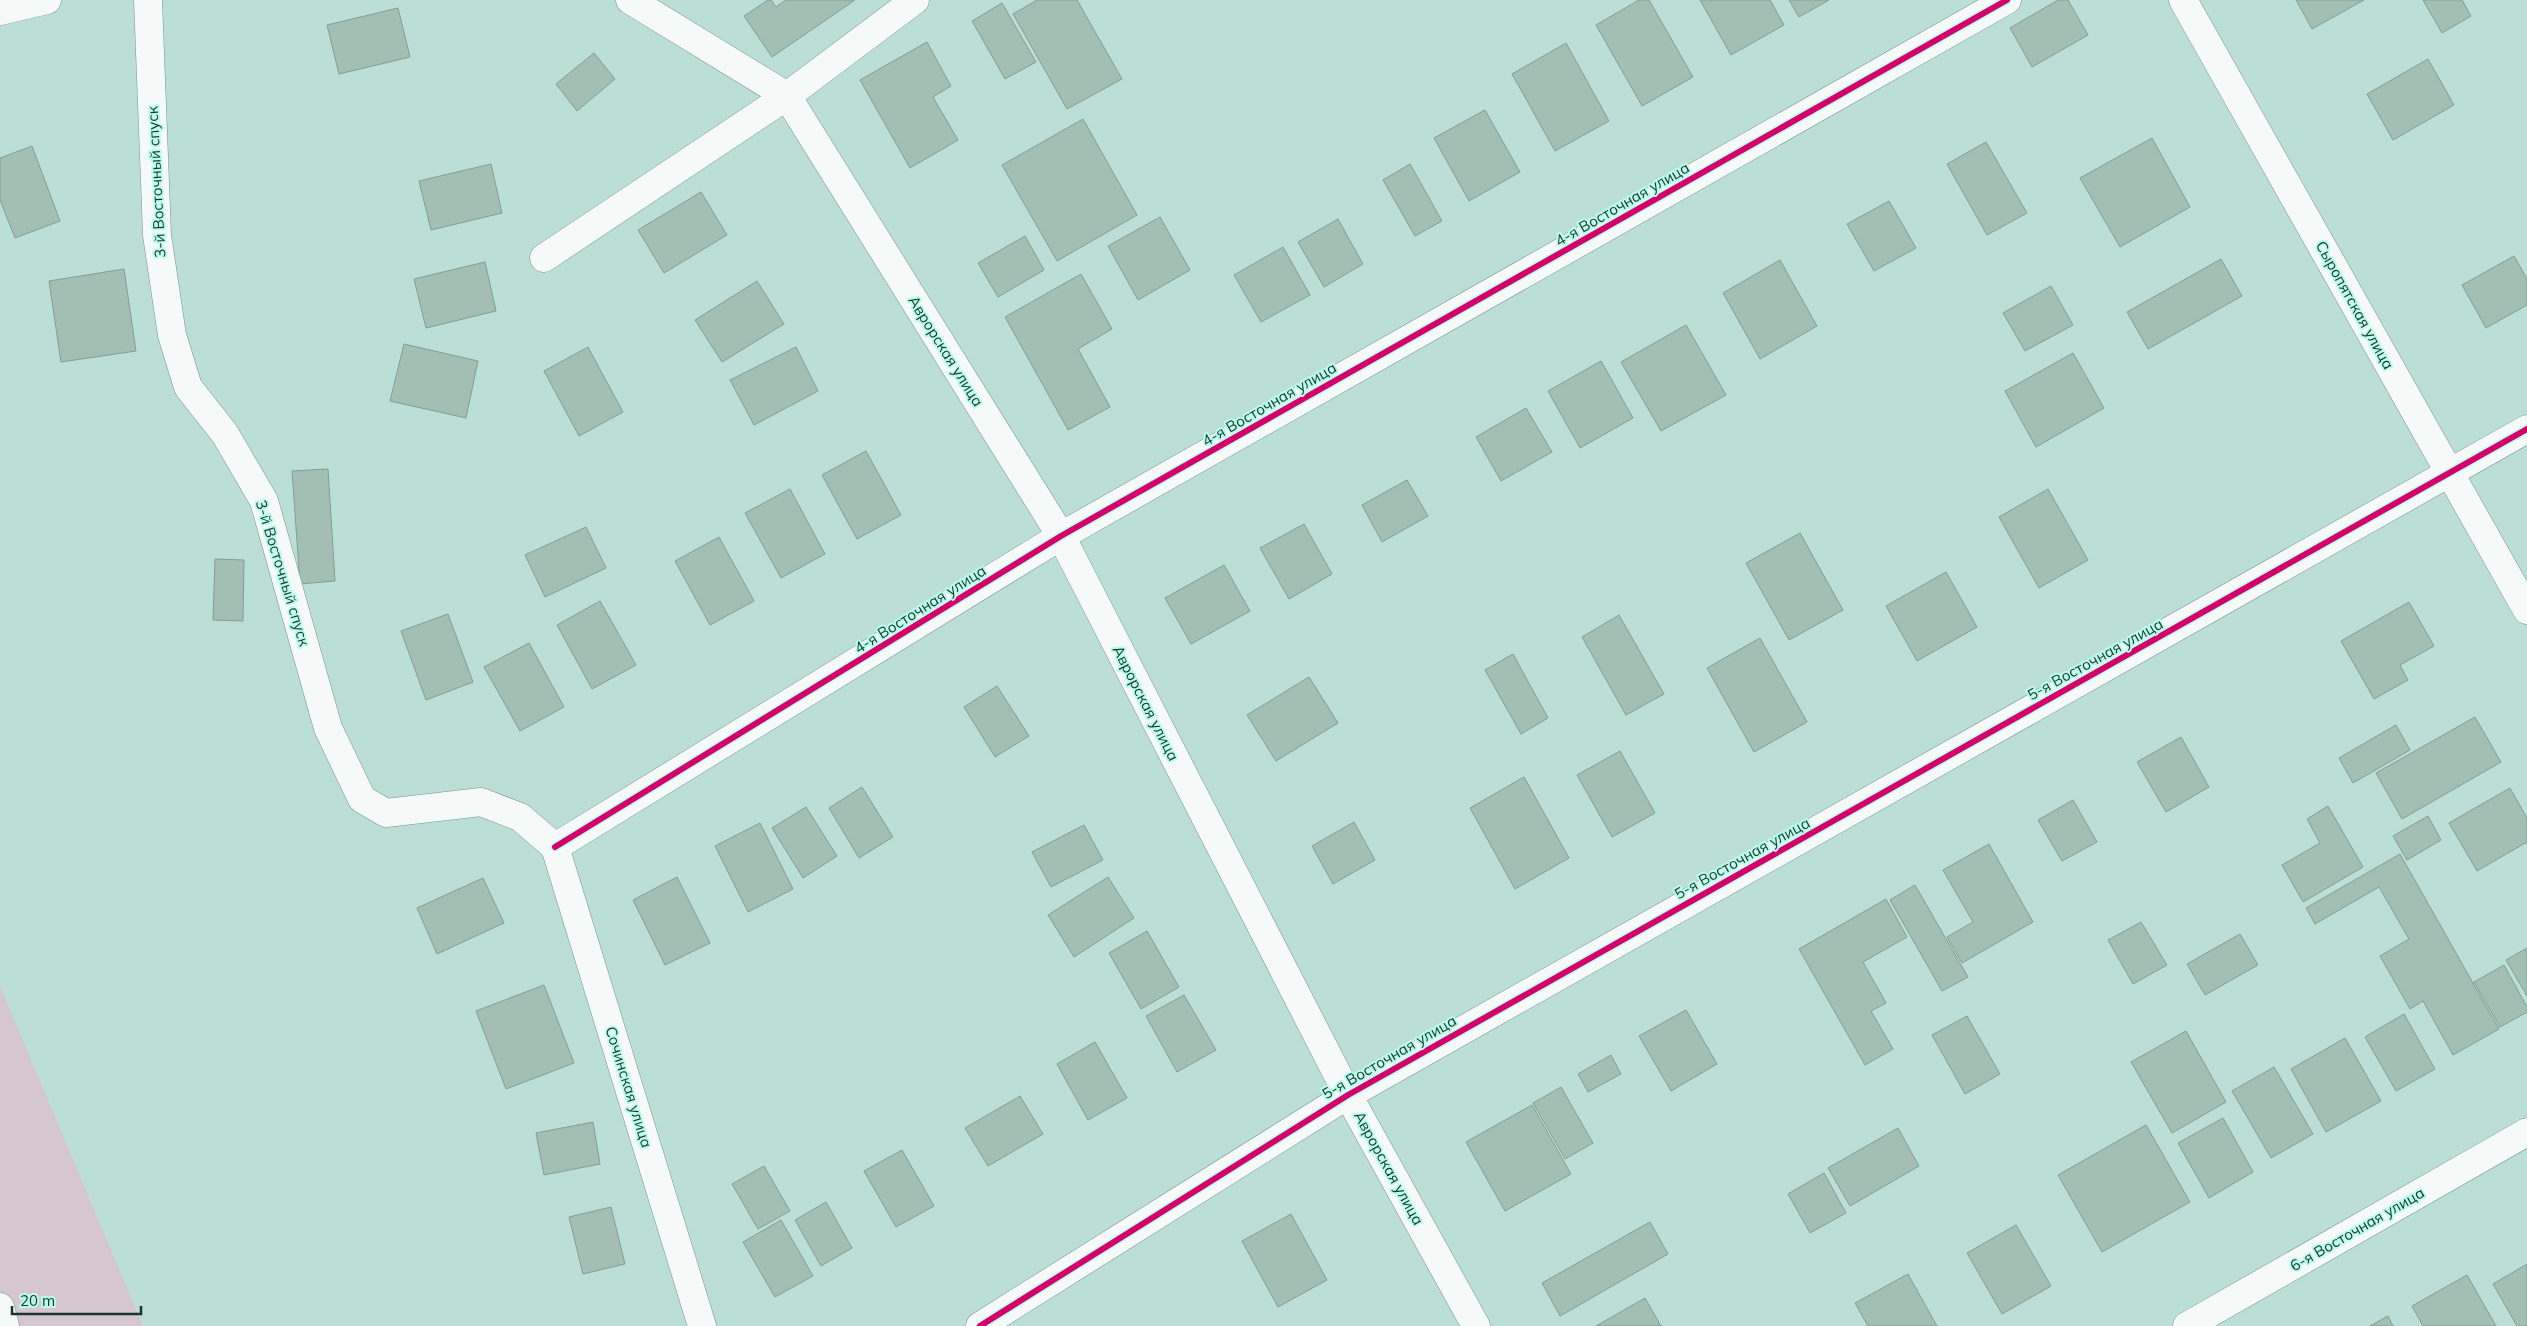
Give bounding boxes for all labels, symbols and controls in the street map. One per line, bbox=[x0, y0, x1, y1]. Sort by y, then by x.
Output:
street label: 3-й Восточный спуск bbox=[142, 105, 169, 258]
street label: 4-я Восточная улица bbox=[1551, 158, 1693, 250]
street label: Сыропятская улица bbox=[2312, 237, 2398, 373]
street label: Аврорская улица bbox=[904, 292, 988, 410]
street label: 4-я Восточная улица bbox=[1198, 358, 1340, 450]
street label: 3-й Восточный спуск bbox=[252, 498, 315, 649]
street label: 4-я Восточная улица bbox=[851, 561, 989, 657]
street label: 5-я Восточная улица bbox=[2024, 614, 2166, 704]
street label: Аврорская улица bbox=[1109, 642, 1183, 764]
street label: 5-я Восточная улица bbox=[1671, 813, 1813, 903]
street label: 5-я Восточная улица bbox=[1318, 1011, 1460, 1103]
street label: Сочинская улица bbox=[602, 1024, 656, 1150]
street label: Аврорская улица bbox=[1350, 1108, 1428, 1228]
street label: 6-я Восточная улица bbox=[2286, 1183, 2428, 1275]
scale bar bbox=[12, 1284, 141, 1316]
text: 20 m bbox=[20, 1291, 55, 1310]

